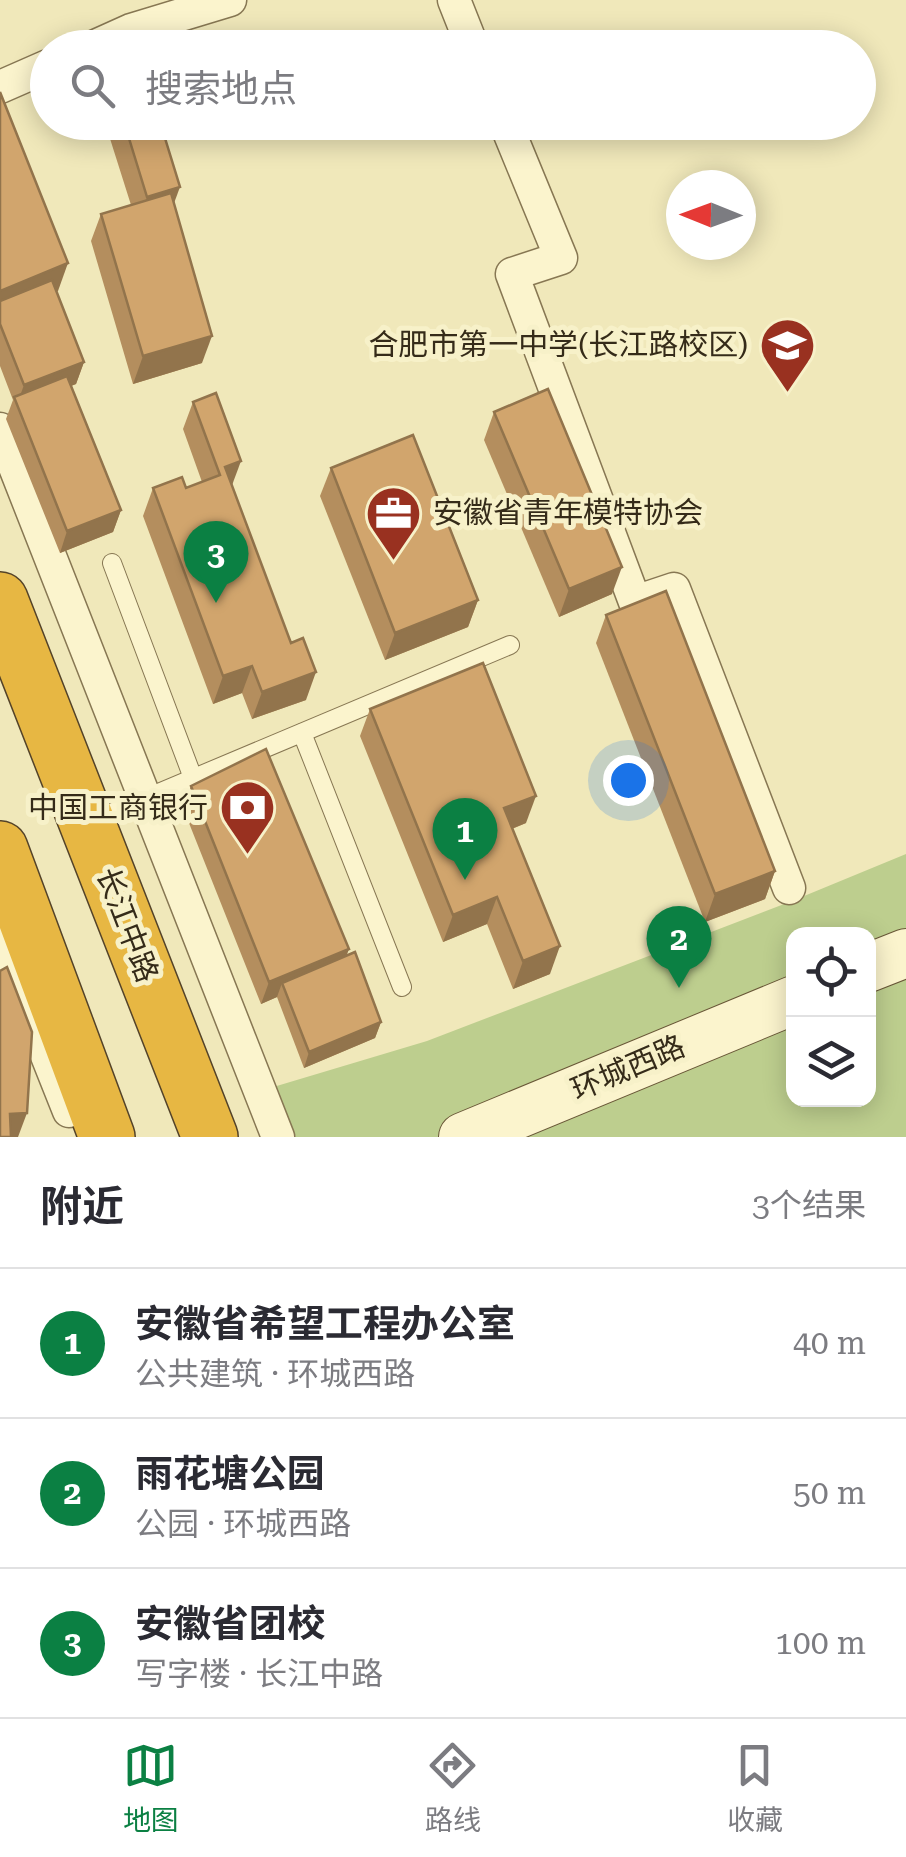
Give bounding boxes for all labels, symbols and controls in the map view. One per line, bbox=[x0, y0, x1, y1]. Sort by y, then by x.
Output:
search box bbox=[30, 30, 876, 140]
icon: search bbox=[65, 58, 120, 113]
text: 搜索地点 bbox=[145, 67, 297, 111]
north arrow bbox=[666, 170, 756, 260]
school or university icon: 合肥市第一中学(长江路校区) bbox=[757, 315, 817, 394]
place label: 合肥市第一中学(长江路校区) bbox=[368, 327, 748, 362]
office icon: 安徽省青年模特协会 bbox=[364, 483, 424, 562]
place label: 安徽省青年模特协会 bbox=[433, 495, 703, 530]
pin: 3 bbox=[184, 520, 248, 603]
your location bbox=[603, 755, 654, 806]
bank icon: 中国工商银行 bbox=[217, 778, 277, 857]
place label: 中国工商银行 bbox=[28, 790, 208, 825]
pin: 1 bbox=[432, 798, 498, 880]
street label: 长江中路 bbox=[90, 863, 165, 987]
pin: 2 bbox=[646, 906, 712, 988]
map controls bbox=[786, 927, 876, 1107]
button: locate bbox=[786, 927, 876, 1017]
button: layers bbox=[786, 1017, 876, 1107]
street label: 环城西路 bbox=[566, 1028, 690, 1107]
text: 附近 bbox=[40, 1182, 124, 1231]
text: 3个结果 bbox=[752, 1186, 866, 1224]
text: 安徽省希望工程办公室 bbox=[135, 1302, 515, 1346]
text: 1 bbox=[64, 1324, 81, 1362]
text: 40 m bbox=[793, 1324, 866, 1362]
text: 公共建筑 · 环城西路 bbox=[135, 1355, 415, 1393]
text: 雨花塘公园 bbox=[135, 1452, 325, 1496]
text: 2 bbox=[64, 1474, 81, 1512]
text: 50 m bbox=[793, 1474, 866, 1512]
text: 公园 · 环城西路 bbox=[135, 1505, 351, 1543]
text: 安徽省团校 bbox=[135, 1602, 325, 1646]
text: 3 bbox=[64, 1624, 81, 1662]
text: 100 m bbox=[775, 1624, 866, 1662]
text: 写字楼 · 长江中路 bbox=[135, 1655, 383, 1693]
tab: 地图 bbox=[123, 1738, 179, 1838]
tab: 路线 bbox=[425, 1738, 481, 1838]
tab: 收藏 bbox=[727, 1738, 783, 1838]

